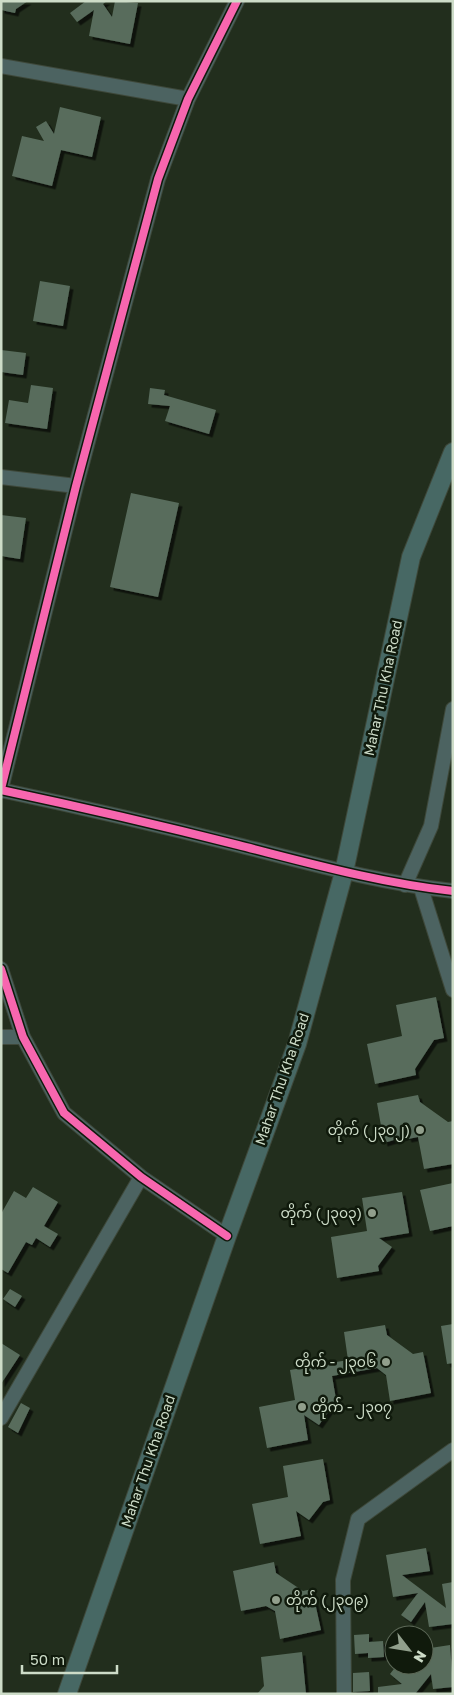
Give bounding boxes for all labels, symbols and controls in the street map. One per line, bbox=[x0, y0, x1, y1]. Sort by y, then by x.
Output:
street label: Mahar Thu Kha Road bbox=[360, 618, 405, 757]
street label: Mahar Thu Kha Road bbox=[251, 1011, 312, 1147]
place label: တိုက် (၂၃၀၂) bbox=[328, 1120, 410, 1142]
marker: တိုက် (၂၃၀၂) bbox=[414, 1124, 426, 1136]
place label: တိုက် (၂၃၀၃) bbox=[281, 1203, 362, 1225]
marker: တိုက် (၂၃၀၃) bbox=[366, 1207, 378, 1219]
place label: တိုက် - ၂၃၀၆ bbox=[295, 1352, 376, 1374]
marker: တိုက် - ၂၃၀၆ bbox=[380, 1356, 392, 1368]
street label: Mahar Thu Kha Road bbox=[117, 1393, 178, 1529]
place label: တိုက် - ၂၃၀၇ bbox=[312, 1397, 392, 1419]
marker: တိုက် - ၂၃၀၇ bbox=[296, 1401, 308, 1413]
place label: တိုက် (၂၃၀၉) bbox=[286, 1590, 369, 1612]
marker: တိုက် (၂၃၀၉) bbox=[270, 1594, 282, 1606]
north arrow bbox=[384, 1625, 434, 1675]
scale bar bbox=[22, 1642, 118, 1674]
text: N bbox=[411, 1648, 431, 1666]
text: 50 m bbox=[30, 1650, 65, 1668]

